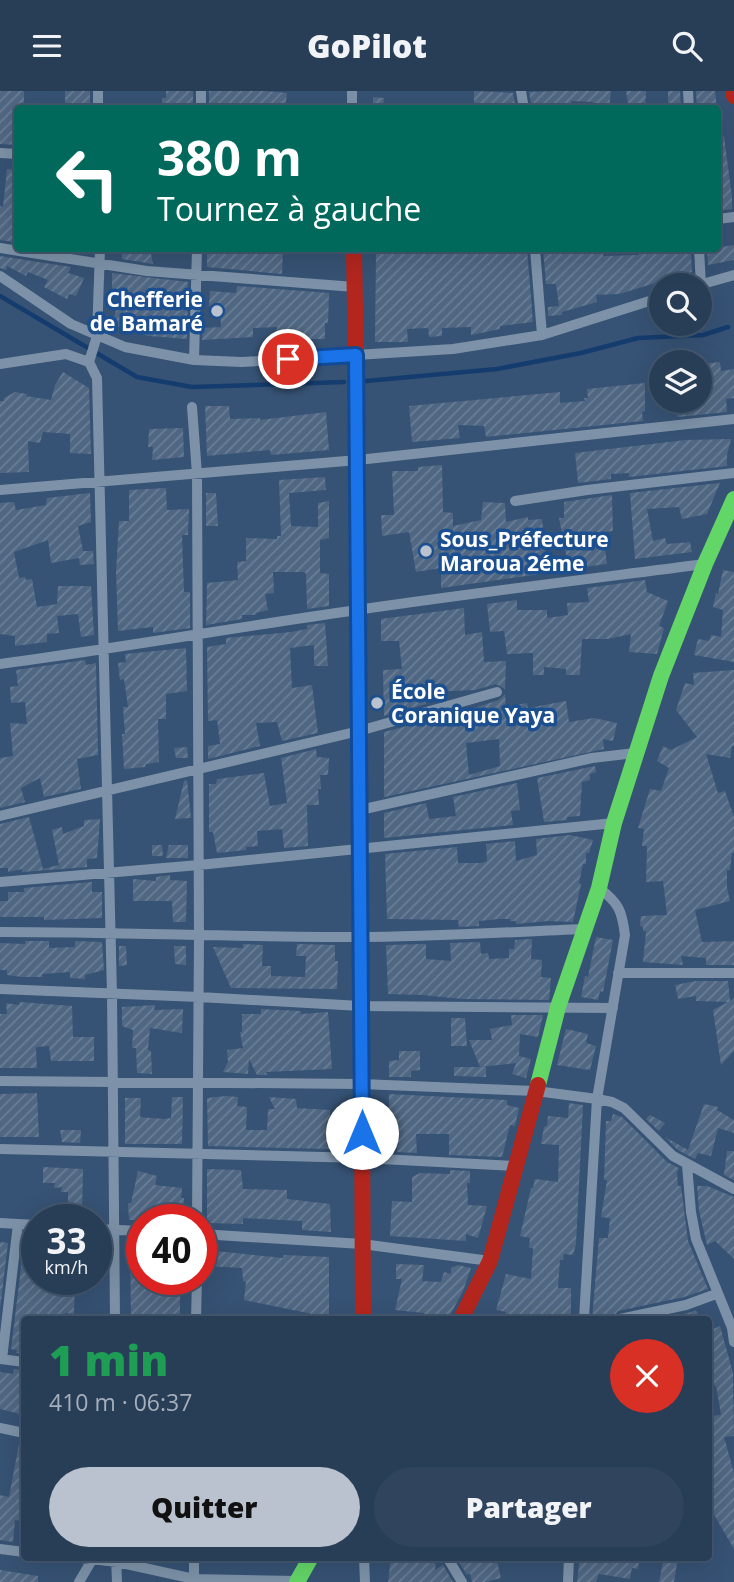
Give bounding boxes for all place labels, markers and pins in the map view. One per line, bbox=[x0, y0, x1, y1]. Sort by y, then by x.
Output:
place label: Chefferie de Bamaré bbox=[90, 285, 203, 337]
marker: Chefferie de Bamaré bbox=[209, 303, 225, 319]
pin bbox=[258, 329, 318, 389]
place label: Sous_Préfecture Maroua 2éme bbox=[440, 525, 609, 577]
marker: Sous_Préfecture Maroua 2éme bbox=[418, 543, 434, 559]
place label: École Coranique Yaya bbox=[391, 677, 555, 729]
marker: École Coranique Yaya bbox=[369, 695, 385, 711]

